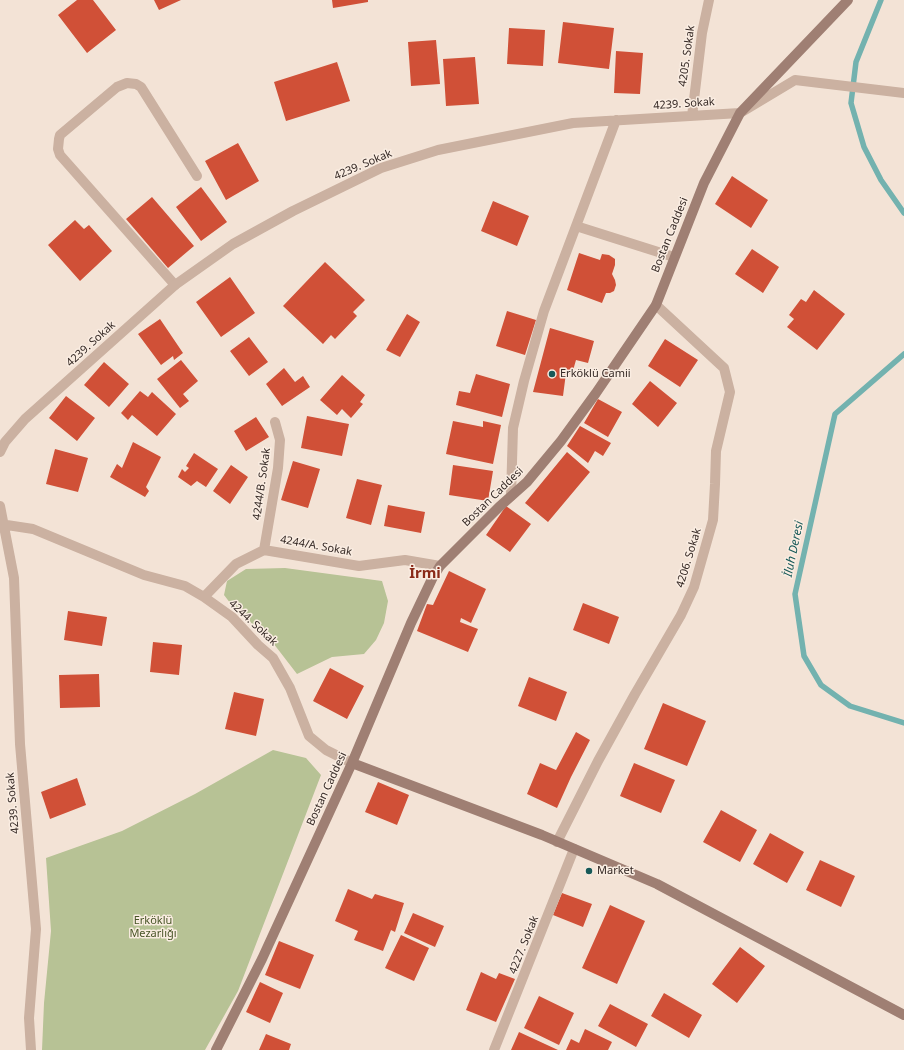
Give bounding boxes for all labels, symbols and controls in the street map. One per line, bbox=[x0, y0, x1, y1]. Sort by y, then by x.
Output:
street label: 4205. Sokak bbox=[676, 25, 698, 87]
street label: 4239. Sokak bbox=[653, 95, 715, 113]
street label: 4239. Sokak bbox=[332, 147, 394, 183]
street label: Bostan Caddesi bbox=[649, 196, 691, 274]
street label: 4239. Sokak bbox=[64, 318, 118, 370]
place label: Erköklü Camii bbox=[560, 367, 631, 381]
marker: Erköklü Camii bbox=[547, 369, 557, 379]
street label: 4244/B. Sokak bbox=[250, 447, 274, 521]
street label: Bostan Caddesi bbox=[460, 465, 526, 529]
water label: İluh Deresi bbox=[781, 520, 807, 578]
street label: 4206. Sokak bbox=[674, 527, 704, 589]
street label: 4244/A. Sokak bbox=[279, 533, 353, 559]
district label: İrmi bbox=[409, 565, 441, 583]
street label: 4244. Sokak bbox=[226, 597, 280, 649]
street label: Bostan Caddesi bbox=[304, 750, 350, 828]
street label: 4239. Sokak bbox=[4, 772, 22, 834]
place label: Market bbox=[597, 864, 634, 878]
marker: Market bbox=[584, 866, 594, 876]
park label: Erköklü Mezarlığı bbox=[129, 914, 177, 940]
street label: 4227. Sokak bbox=[506, 914, 542, 976]

